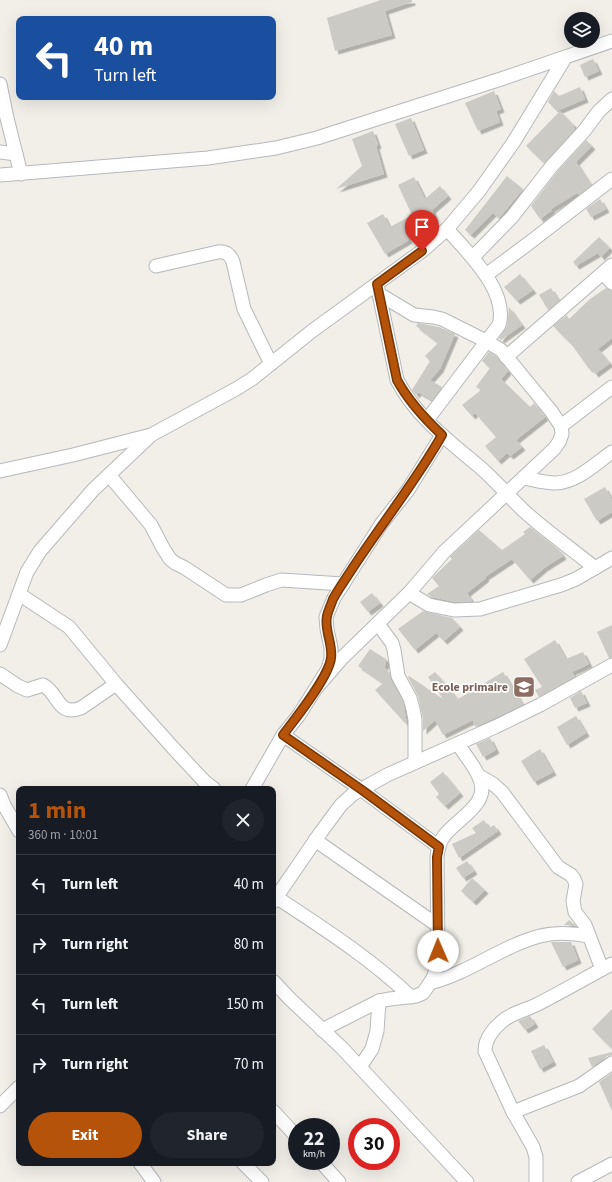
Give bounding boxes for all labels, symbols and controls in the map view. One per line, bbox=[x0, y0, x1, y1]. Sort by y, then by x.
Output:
map controls bbox=[564, 12, 600, 48]
button: layers bbox=[564, 12, 600, 48]
text: 40 m bbox=[94, 26, 153, 66]
icon: left bbox=[28, 32, 80, 84]
text: Turn left bbox=[94, 63, 156, 88]
pin bbox=[405, 210, 439, 251]
icon: arrive bbox=[411, 216, 433, 238]
school or university icon: Ecole primaire bbox=[511, 674, 537, 700]
place label: Ecole primaire bbox=[432, 679, 508, 696]
text: 1 min bbox=[28, 793, 86, 828]
button: close bbox=[222, 799, 264, 841]
text: 360 m · 10:01 bbox=[28, 826, 98, 844]
icon: left bbox=[28, 874, 50, 896]
text: Turn left bbox=[62, 874, 118, 895]
text: 40 m bbox=[234, 874, 264, 895]
position arrow bbox=[417, 930, 459, 972]
icon: right bbox=[28, 934, 50, 956]
text: Turn right bbox=[62, 934, 128, 955]
text: 80 m bbox=[234, 934, 264, 955]
icon: left bbox=[28, 994, 50, 1016]
text: Turn left bbox=[62, 994, 118, 1015]
text: 150 m bbox=[226, 994, 264, 1015]
icon: right bbox=[28, 1054, 50, 1076]
text: Turn right bbox=[62, 1054, 128, 1075]
text: 70 m bbox=[234, 1054, 264, 1075]
button: Exit bbox=[28, 1112, 142, 1158]
button: Share bbox=[150, 1112, 264, 1158]
speed limit sign: 30 bbox=[348, 1118, 400, 1170]
text: 22 bbox=[303, 1125, 325, 1153]
text: km/h bbox=[303, 1147, 325, 1161]

